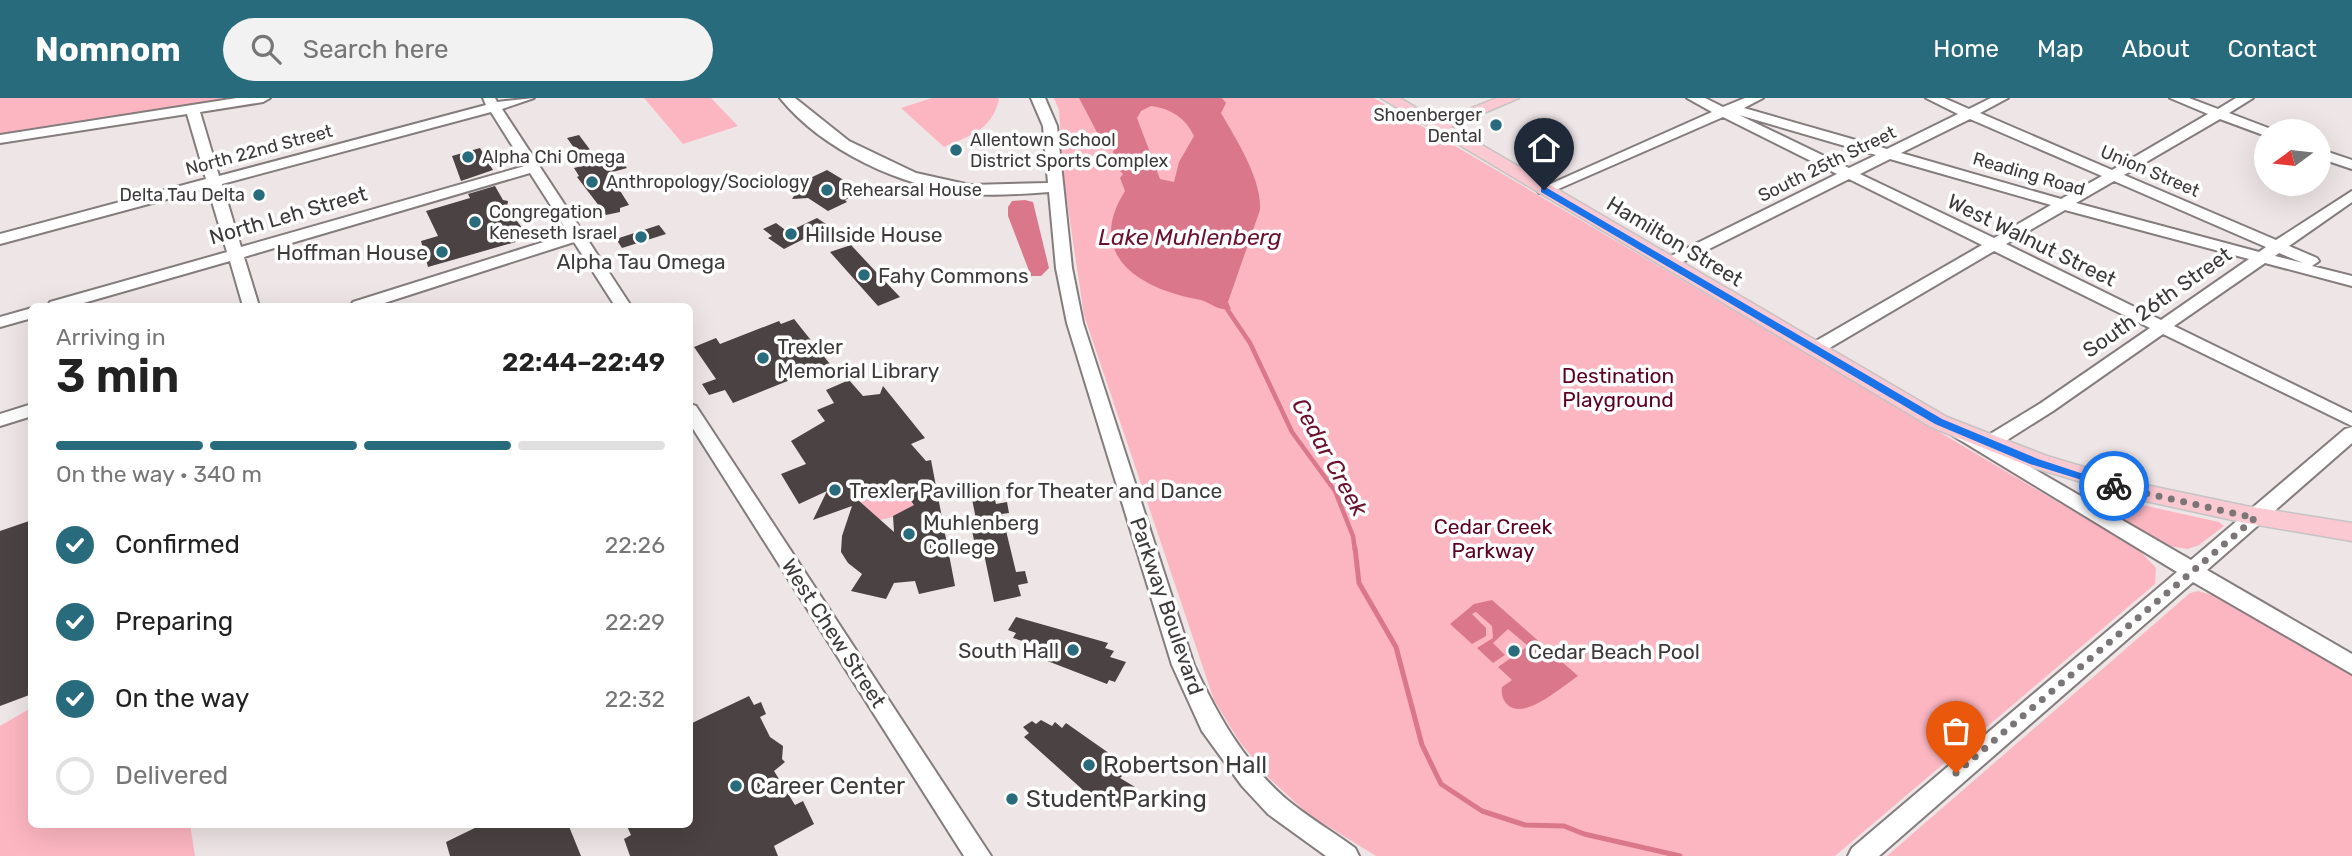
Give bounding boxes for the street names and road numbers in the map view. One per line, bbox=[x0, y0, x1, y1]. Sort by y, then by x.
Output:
street label: North 22nd Street bbox=[183, 120, 335, 180]
street label: South 25th Street bbox=[1755, 121, 1899, 207]
street label: Union Street bbox=[2097, 140, 2203, 202]
street label: Reading Road bbox=[1970, 148, 2088, 200]
street label: North Leh Street bbox=[206, 181, 370, 249]
street label: West Walnut Street bbox=[1944, 188, 2120, 292]
street label: Hamilton Street bbox=[1602, 191, 1748, 291]
street label: South 26th Street bbox=[2078, 241, 2236, 363]
street label: Parkway Boulevard bbox=[1125, 514, 1209, 698]
street label: West Chew Street bbox=[776, 554, 892, 712]

